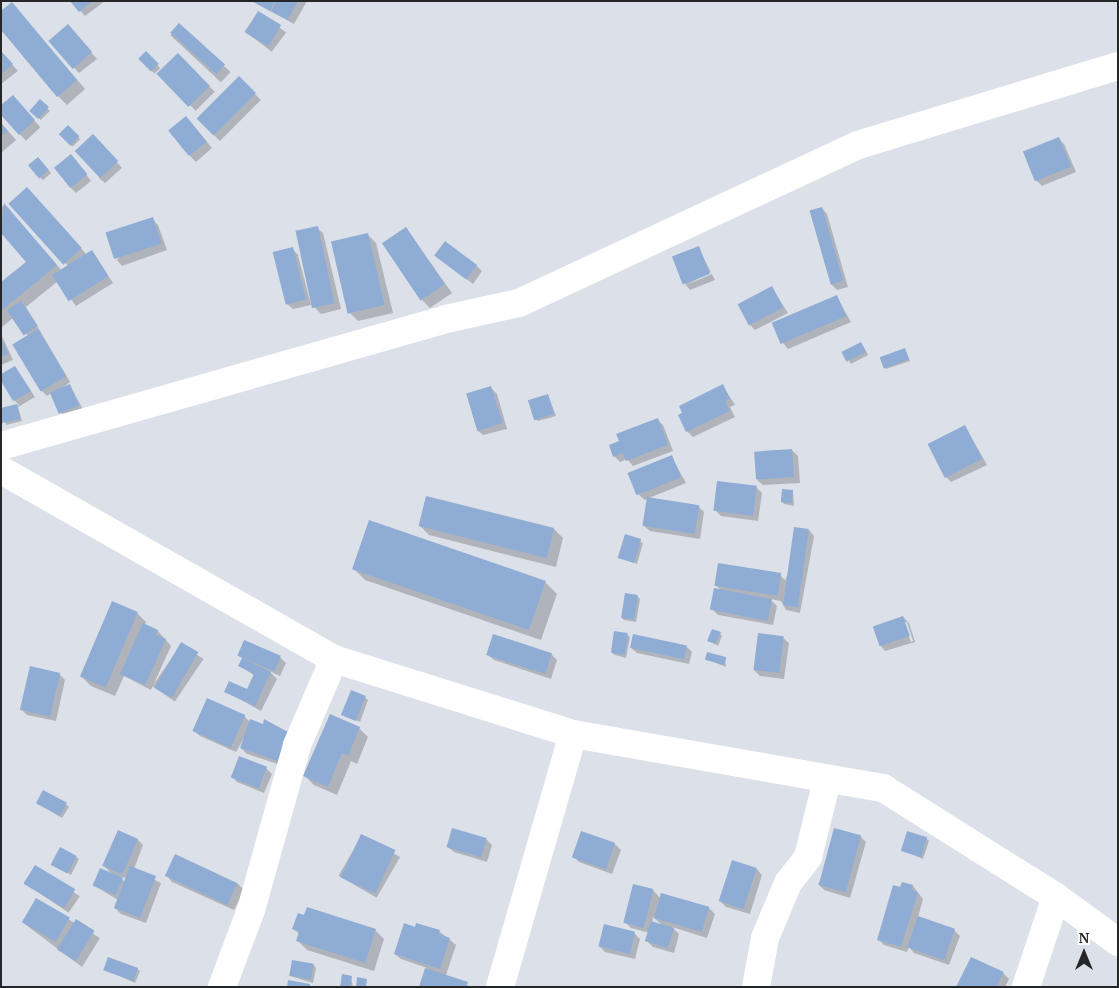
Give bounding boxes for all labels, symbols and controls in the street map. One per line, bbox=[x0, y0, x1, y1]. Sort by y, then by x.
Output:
north arrow bbox=[1059, 928, 1109, 978]
text: N bbox=[1079, 928, 1089, 947]

